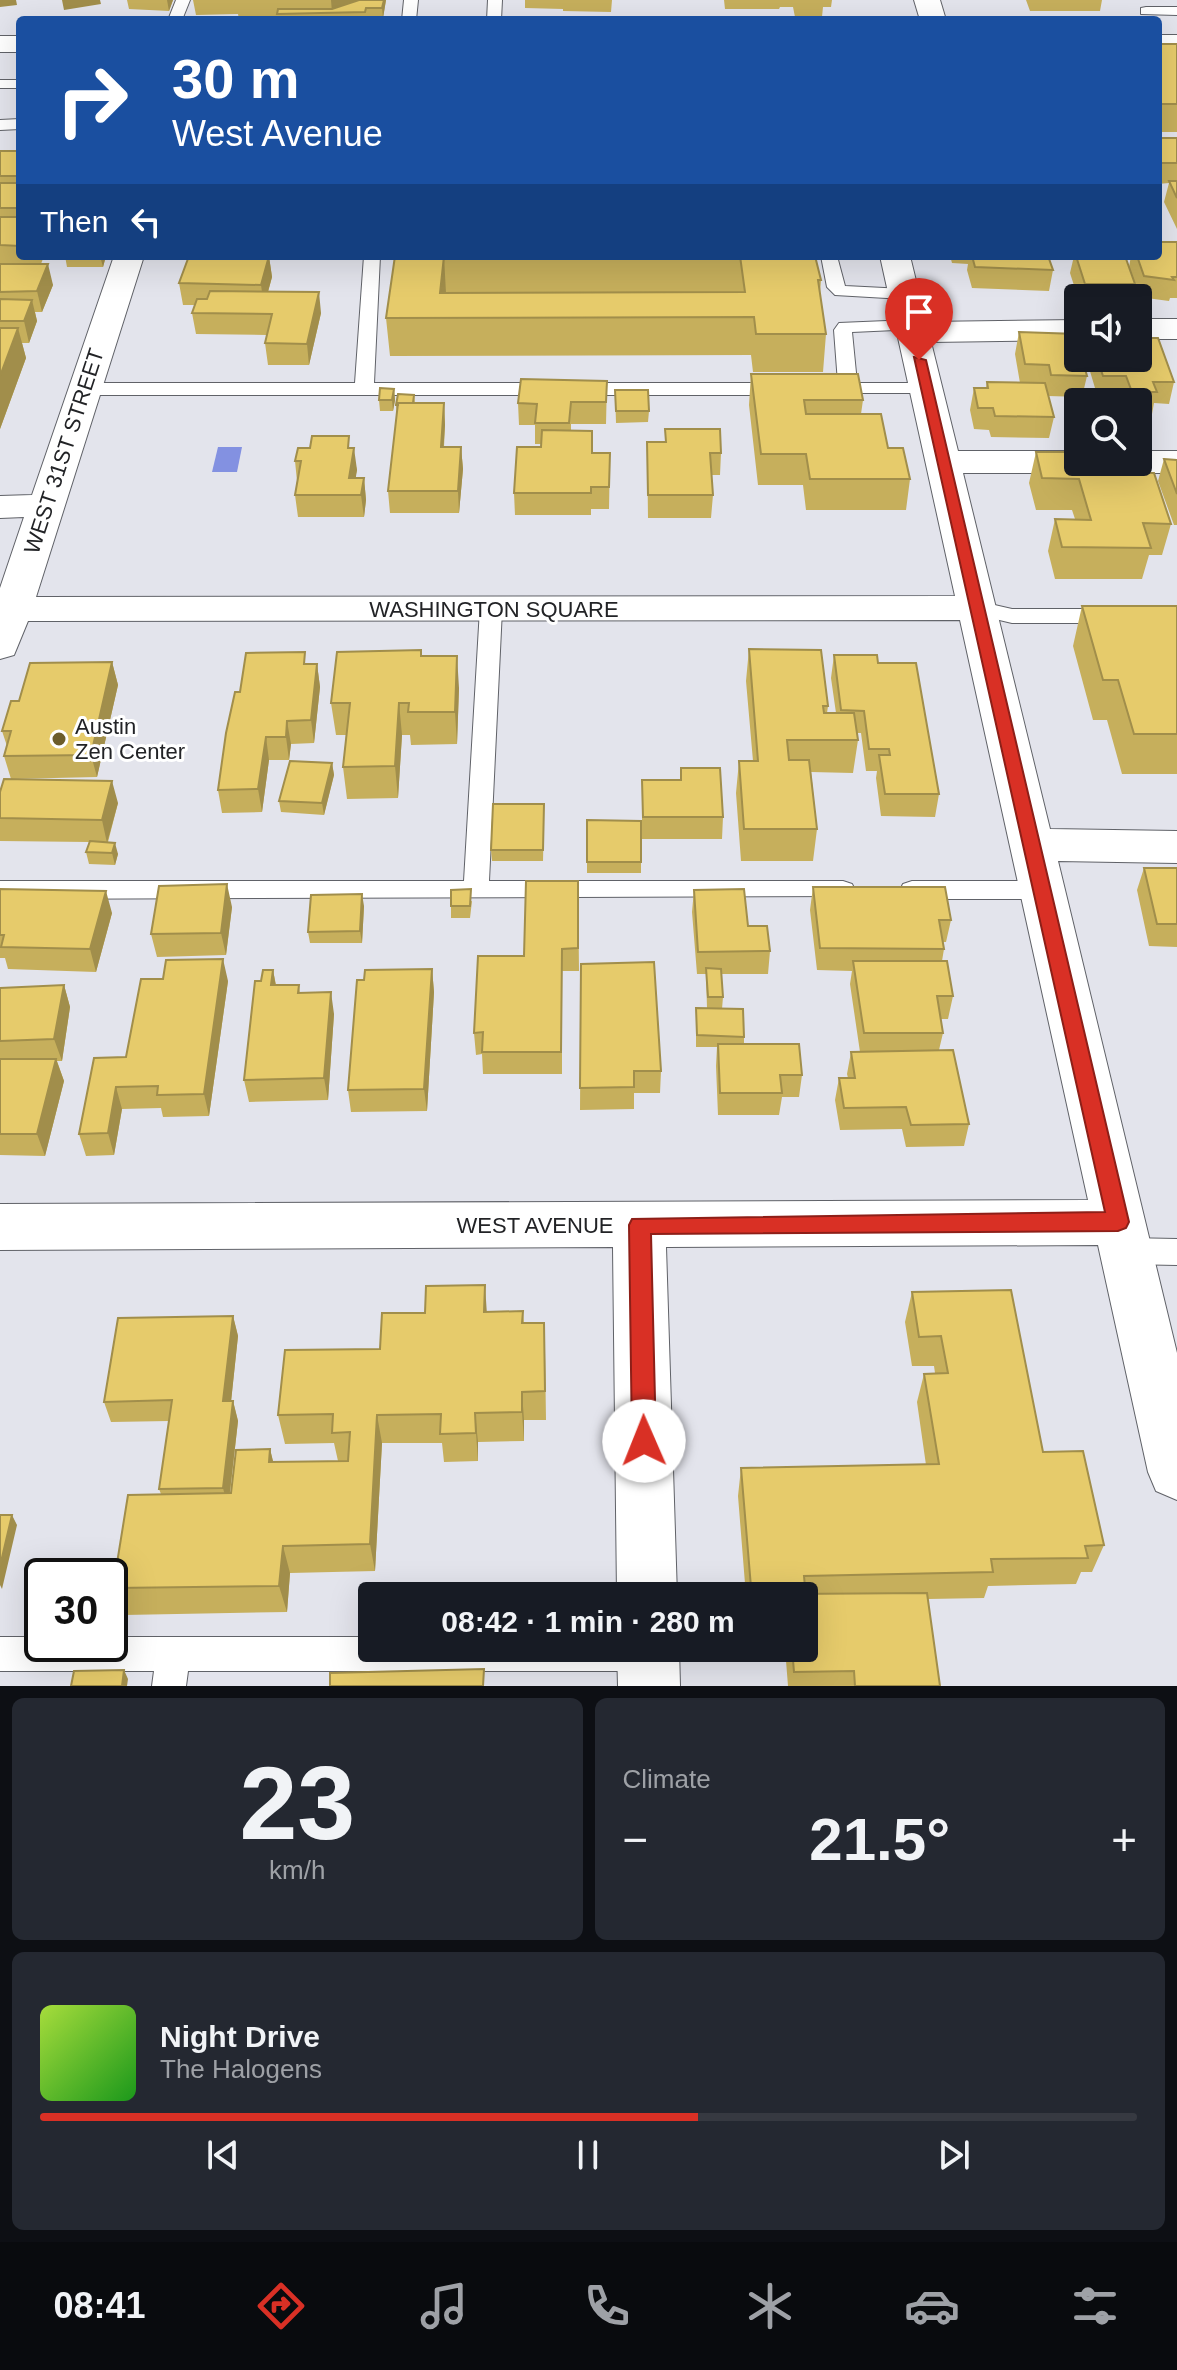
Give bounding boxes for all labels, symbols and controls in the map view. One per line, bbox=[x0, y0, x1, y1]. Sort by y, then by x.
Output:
text: 30 m bbox=[172, 47, 300, 110]
icon: right bbox=[40, 48, 144, 152]
text: West Avenue bbox=[172, 113, 383, 154]
icon: left bbox=[124, 200, 168, 244]
text: Then bbox=[40, 205, 108, 238]
pin bbox=[885, 278, 953, 360]
map controls bbox=[1064, 284, 1152, 476]
button: sound bbox=[1064, 284, 1152, 372]
icon: arrive bbox=[897, 290, 941, 334]
street label: WEST 31ST STREET bbox=[19, 345, 109, 557]
button: search bbox=[1064, 388, 1152, 476]
street label: WASHINGTON SQUARE bbox=[369, 597, 619, 622]
place label: Austin Zen Center bbox=[75, 714, 185, 764]
marker: Austin Zen Center bbox=[50, 730, 68, 748]
street label: WEST AVENUE bbox=[457, 1213, 613, 1238]
position arrow bbox=[602, 1399, 686, 1483]
speed limit sign: 30 bbox=[24, 1558, 128, 1662]
text: 08:42 · 1 min · 280 m bbox=[441, 1605, 735, 1638]
text: 23 bbox=[239, 1745, 355, 1861]
text: Climate bbox=[623, 1764, 711, 1794]
text: 21.5° bbox=[809, 1806, 950, 1873]
text: − bbox=[623, 1815, 648, 1864]
text: + bbox=[1111, 1815, 1137, 1864]
text: km/h bbox=[269, 1855, 325, 1885]
text: Night Drive bbox=[160, 2020, 320, 2053]
text: The Halogens bbox=[160, 2054, 322, 2084]
icon: previous bbox=[201, 2133, 245, 2177]
icon: pause bbox=[566, 2133, 610, 2177]
icon: next bbox=[932, 2133, 976, 2177]
icon: directions bbox=[253, 2278, 309, 2334]
icon: music bbox=[416, 2278, 472, 2334]
icon: phone bbox=[579, 2278, 635, 2334]
icon: climate bbox=[742, 2278, 798, 2334]
icon: car bbox=[904, 2278, 960, 2334]
icon: filters bbox=[1067, 2278, 1123, 2334]
text: 08:41 bbox=[53, 2285, 146, 2326]

